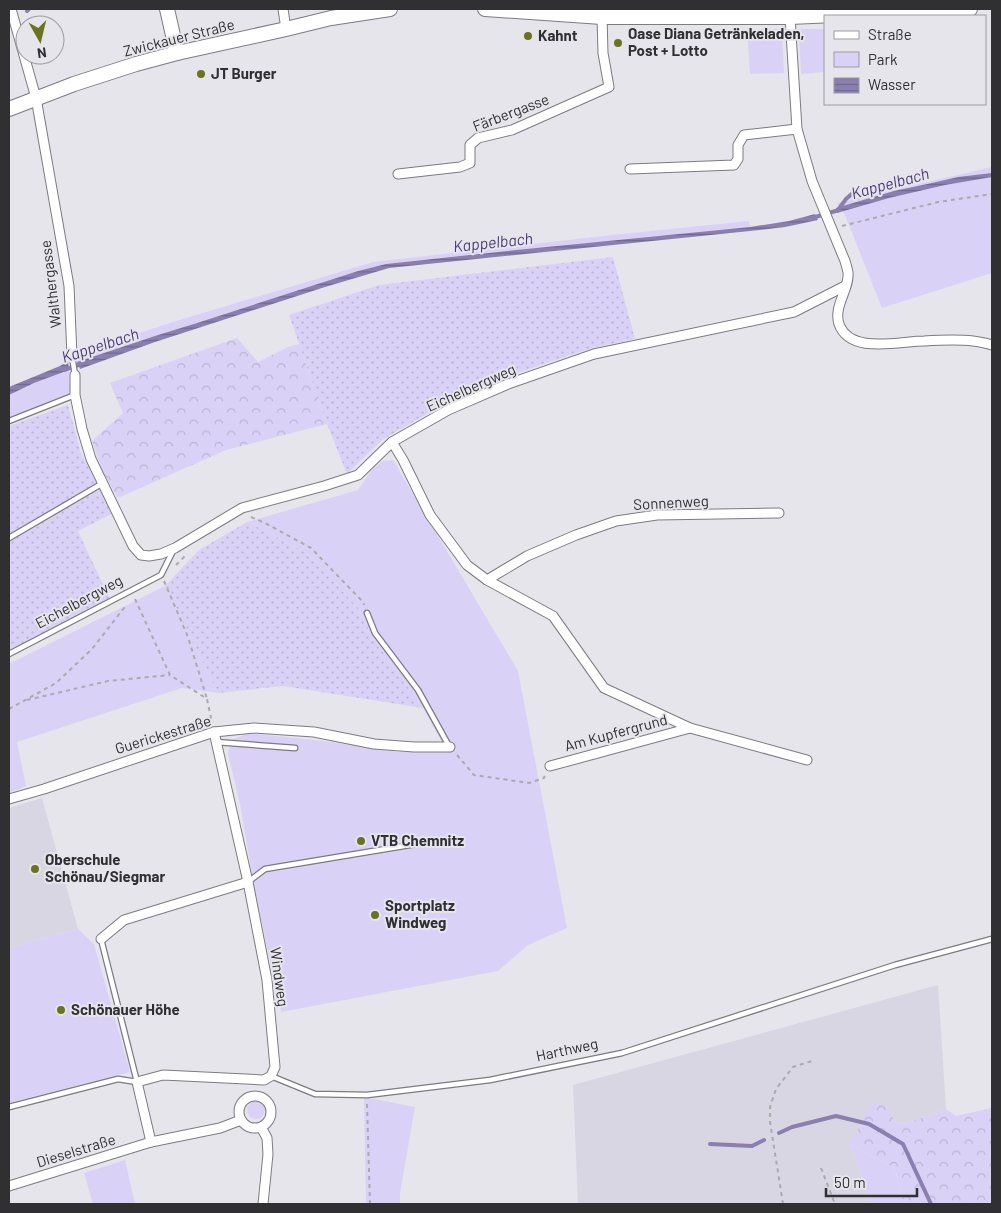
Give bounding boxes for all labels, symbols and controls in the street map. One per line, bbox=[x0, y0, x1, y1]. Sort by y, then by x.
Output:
north arrow bbox=[15, 15, 65, 65]
street label: Zwickauer Straße bbox=[121, 15, 236, 60]
legend bbox=[824, 15, 986, 105]
place label: Oase Diana Getränkeladen, Post + Lotto bbox=[628, 24, 805, 59]
text: Straße bbox=[868, 25, 912, 43]
place label: Kahnt bbox=[538, 26, 578, 44]
marker: Kahnt bbox=[522, 30, 534, 42]
marker: Oase Diana Getränkeladen, Post + Lotto bbox=[612, 37, 624, 49]
text: N bbox=[36, 44, 48, 62]
text: Park bbox=[868, 50, 898, 68]
place label: JT Burger bbox=[211, 64, 277, 82]
marker: JT Burger bbox=[195, 68, 207, 80]
text: Wasser bbox=[868, 75, 916, 93]
street label: Färbergasse bbox=[470, 89, 551, 135]
water label: Kappelbach bbox=[849, 163, 931, 202]
water label: Kappelbach bbox=[452, 228, 534, 255]
street label: Walthergasse bbox=[36, 239, 64, 329]
water label: Kappelbach bbox=[59, 323, 141, 366]
street label: Eichelbergweg bbox=[423, 359, 518, 415]
street label: Sonnenweg bbox=[633, 491, 709, 513]
street label: Eichelbergweg bbox=[32, 571, 125, 632]
street label: Am Kupfergrund bbox=[562, 710, 669, 754]
street label: Guerickestraße bbox=[112, 711, 213, 757]
place label: VTB Chemnitz bbox=[371, 831, 464, 849]
marker: VTB Chemnitz bbox=[355, 835, 367, 847]
place label: Oberschule Schönau/Siegmar bbox=[45, 850, 165, 885]
marker: Oberschule Schönau/Siegmar bbox=[29, 863, 41, 875]
place label: Sportplatz Windweg bbox=[385, 896, 455, 931]
marker: Sportplatz Windweg bbox=[369, 909, 381, 921]
street label: Windweg bbox=[267, 946, 293, 1008]
place label: Schönauer Höhe bbox=[71, 1000, 180, 1018]
marker: Schönauer Höhe bbox=[55, 1004, 67, 1016]
street label: Harthweg bbox=[534, 1034, 600, 1064]
street label: Dieselstraße bbox=[34, 1129, 117, 1171]
scale bar bbox=[826, 1166, 917, 1198]
text: 50 m bbox=[834, 1173, 866, 1191]

